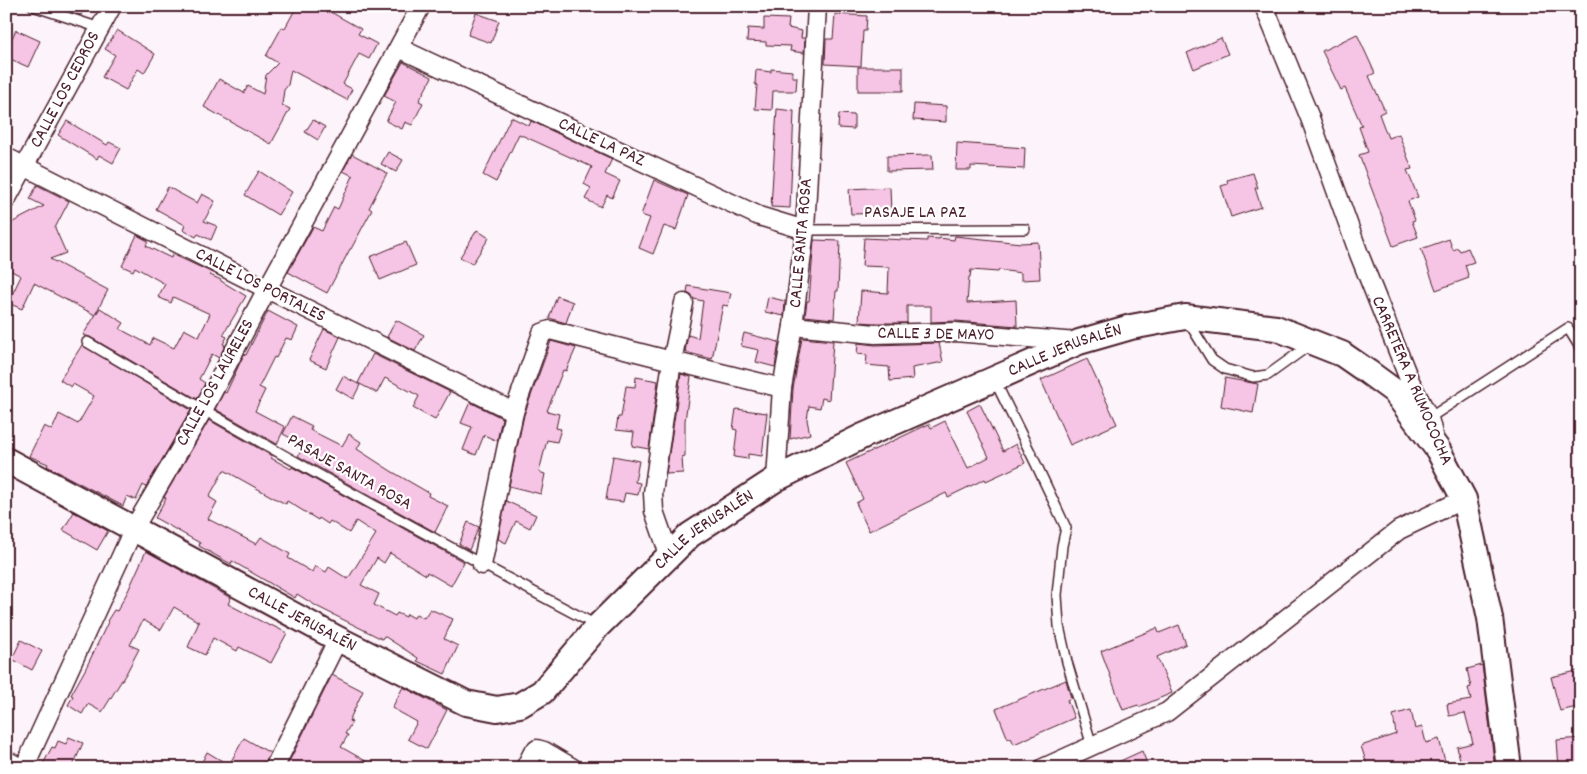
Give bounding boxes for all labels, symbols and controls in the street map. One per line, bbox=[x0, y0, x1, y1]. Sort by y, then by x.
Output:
street label: CALLE LOS CEDROS bbox=[25, 27, 107, 153]
street label: CALLE LA PAZ bbox=[554, 112, 648, 174]
street label: CALLE SANTA ROSA bbox=[784, 177, 820, 309]
street label: PASAJE LA PAZ bbox=[864, 201, 966, 226]
street label: CALLE LOS PORTALES bbox=[190, 242, 330, 330]
street label: CARRETERA A RUMOCOCHA bbox=[1364, 292, 1458, 470]
street label: CALLE LOS LAURELES bbox=[171, 315, 261, 451]
street label: CALLE JERUSALÉN bbox=[1004, 318, 1125, 384]
street label: CALLE 3 DE MAYO bbox=[877, 321, 995, 349]
street label: PASAJE SANTA ROSA bbox=[282, 428, 416, 518]
street label: CALLE JERUSALÉN bbox=[649, 484, 759, 576]
street label: CALLE JERUSALÉN bbox=[243, 580, 361, 659]

